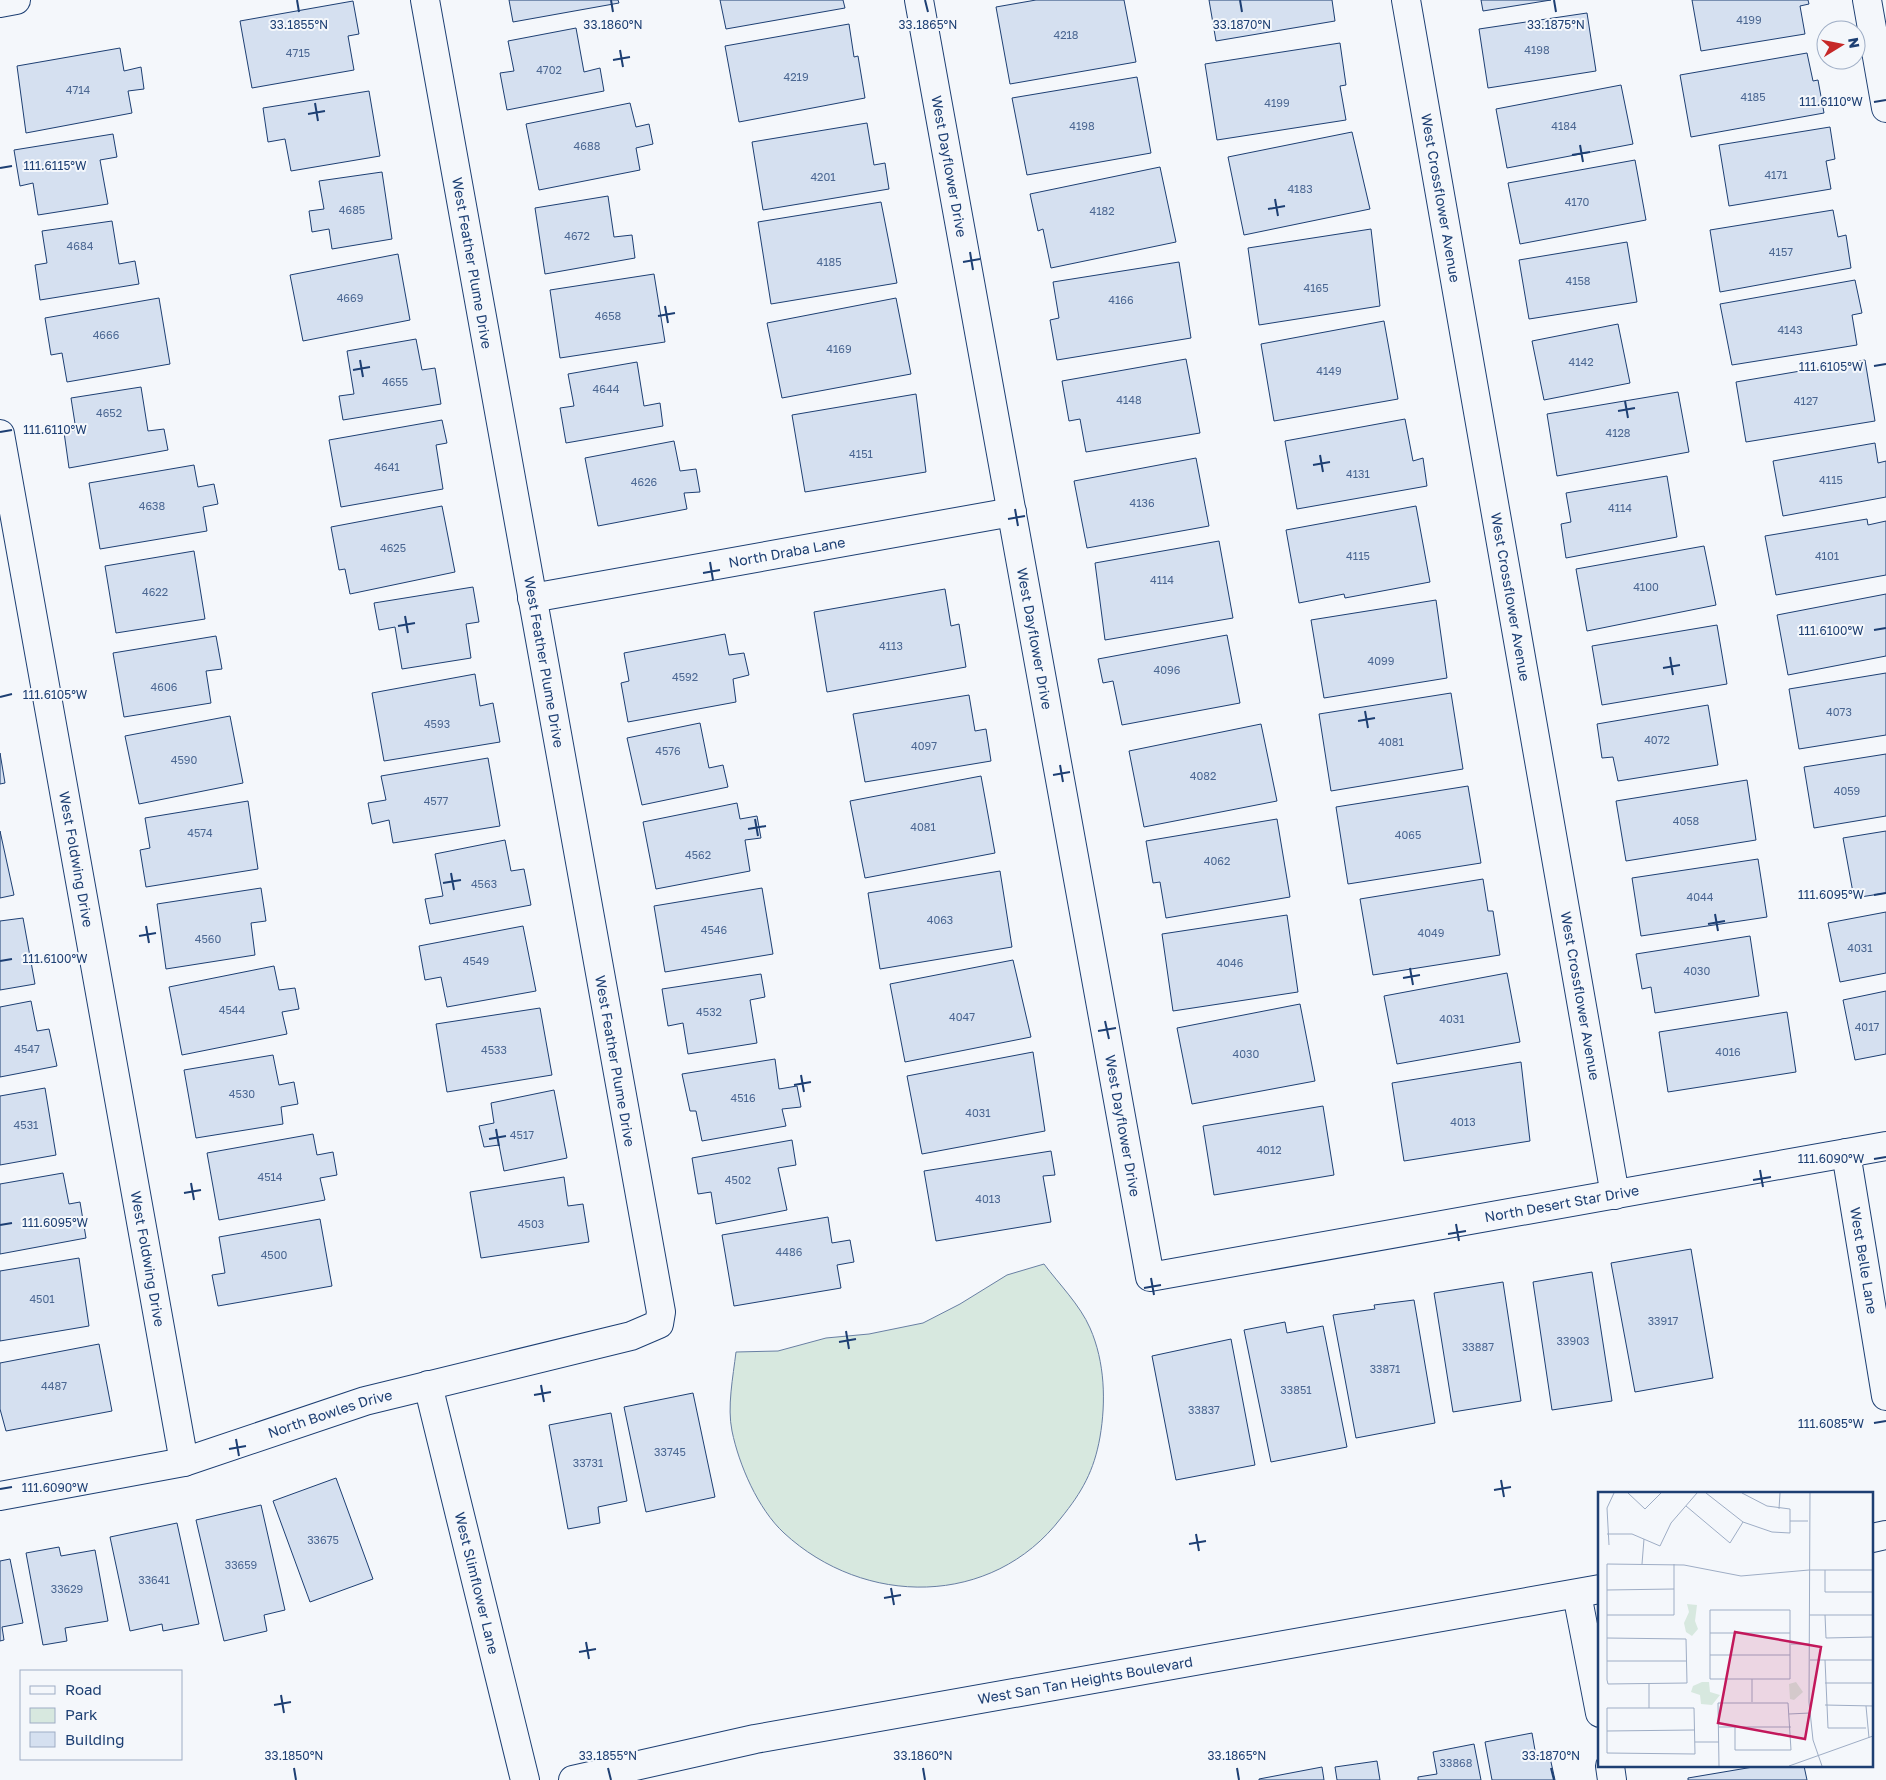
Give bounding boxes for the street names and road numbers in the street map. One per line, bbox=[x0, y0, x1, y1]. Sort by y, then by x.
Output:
street label: West Dayflower Drive bbox=[928, 94, 971, 239]
street label: West Crossflower Avenue bbox=[1418, 112, 1464, 284]
street label: West Feather Plume Drive bbox=[449, 176, 496, 350]
street label: West Crossflower Avenue bbox=[1488, 511, 1534, 683]
street label: North Draba Lane bbox=[727, 533, 847, 571]
street label: West Dayflower Drive bbox=[1014, 566, 1056, 711]
street label: West Feather Plume Drive bbox=[521, 575, 568, 749]
street label: West Foldwing Drive bbox=[56, 790, 97, 928]
street label: West Crossflower Avenue bbox=[1558, 910, 1604, 1082]
street label: West Feather Plume Drive bbox=[592, 974, 639, 1148]
street label: West Dayflower Drive bbox=[1102, 1053, 1144, 1198]
street label: North Desert Star Drive bbox=[1483, 1181, 1640, 1225]
street label: West Foldwing Drive bbox=[128, 1190, 169, 1328]
street label: West Belle Lane bbox=[1847, 1206, 1881, 1315]
street label: North Bowles Drive bbox=[266, 1386, 394, 1441]
street label: West Slimflower Lane bbox=[451, 1510, 503, 1656]
street label: West San Tan Heights Boulevard bbox=[976, 1652, 1194, 1707]

